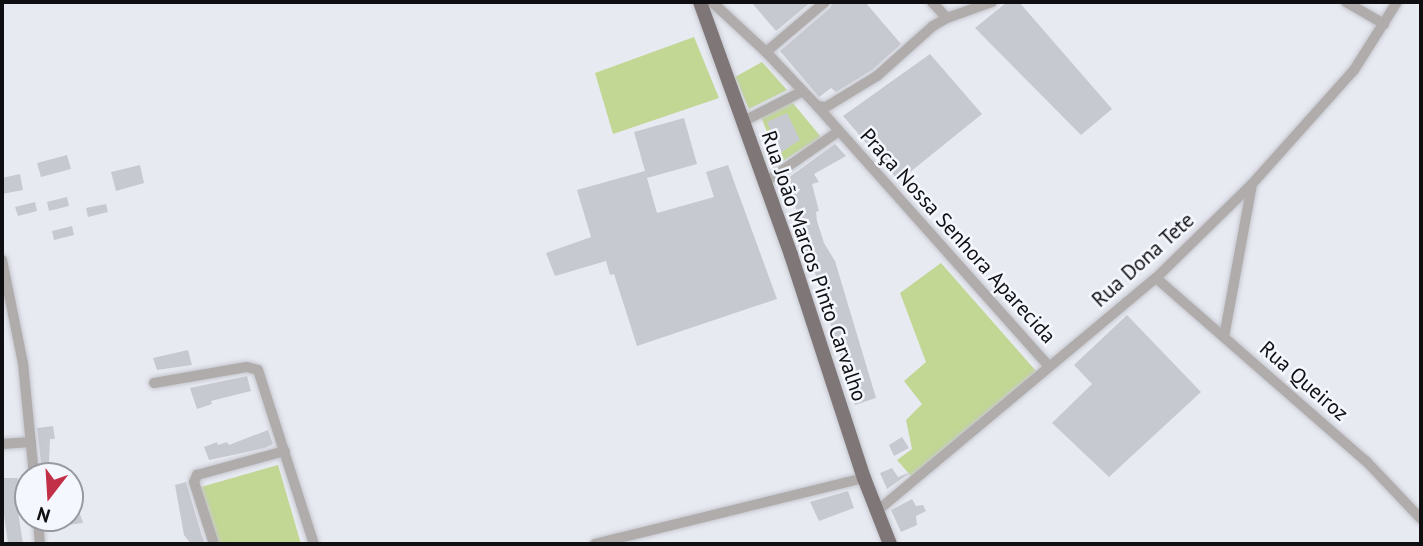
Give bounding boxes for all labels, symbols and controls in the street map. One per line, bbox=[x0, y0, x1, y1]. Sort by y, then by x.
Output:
street label: Praça Nossa Senhora Aparecida bbox=[855, 123, 1061, 349]
street label: Rua João Marcos Pinto Carvalho bbox=[756, 127, 872, 405]
street label: Rua Dona Tete bbox=[1087, 207, 1199, 313]
street label: Rua Queiroz bbox=[1255, 336, 1353, 426]
north arrow bbox=[14, 462, 84, 532]
text: N bbox=[34, 502, 53, 528]

